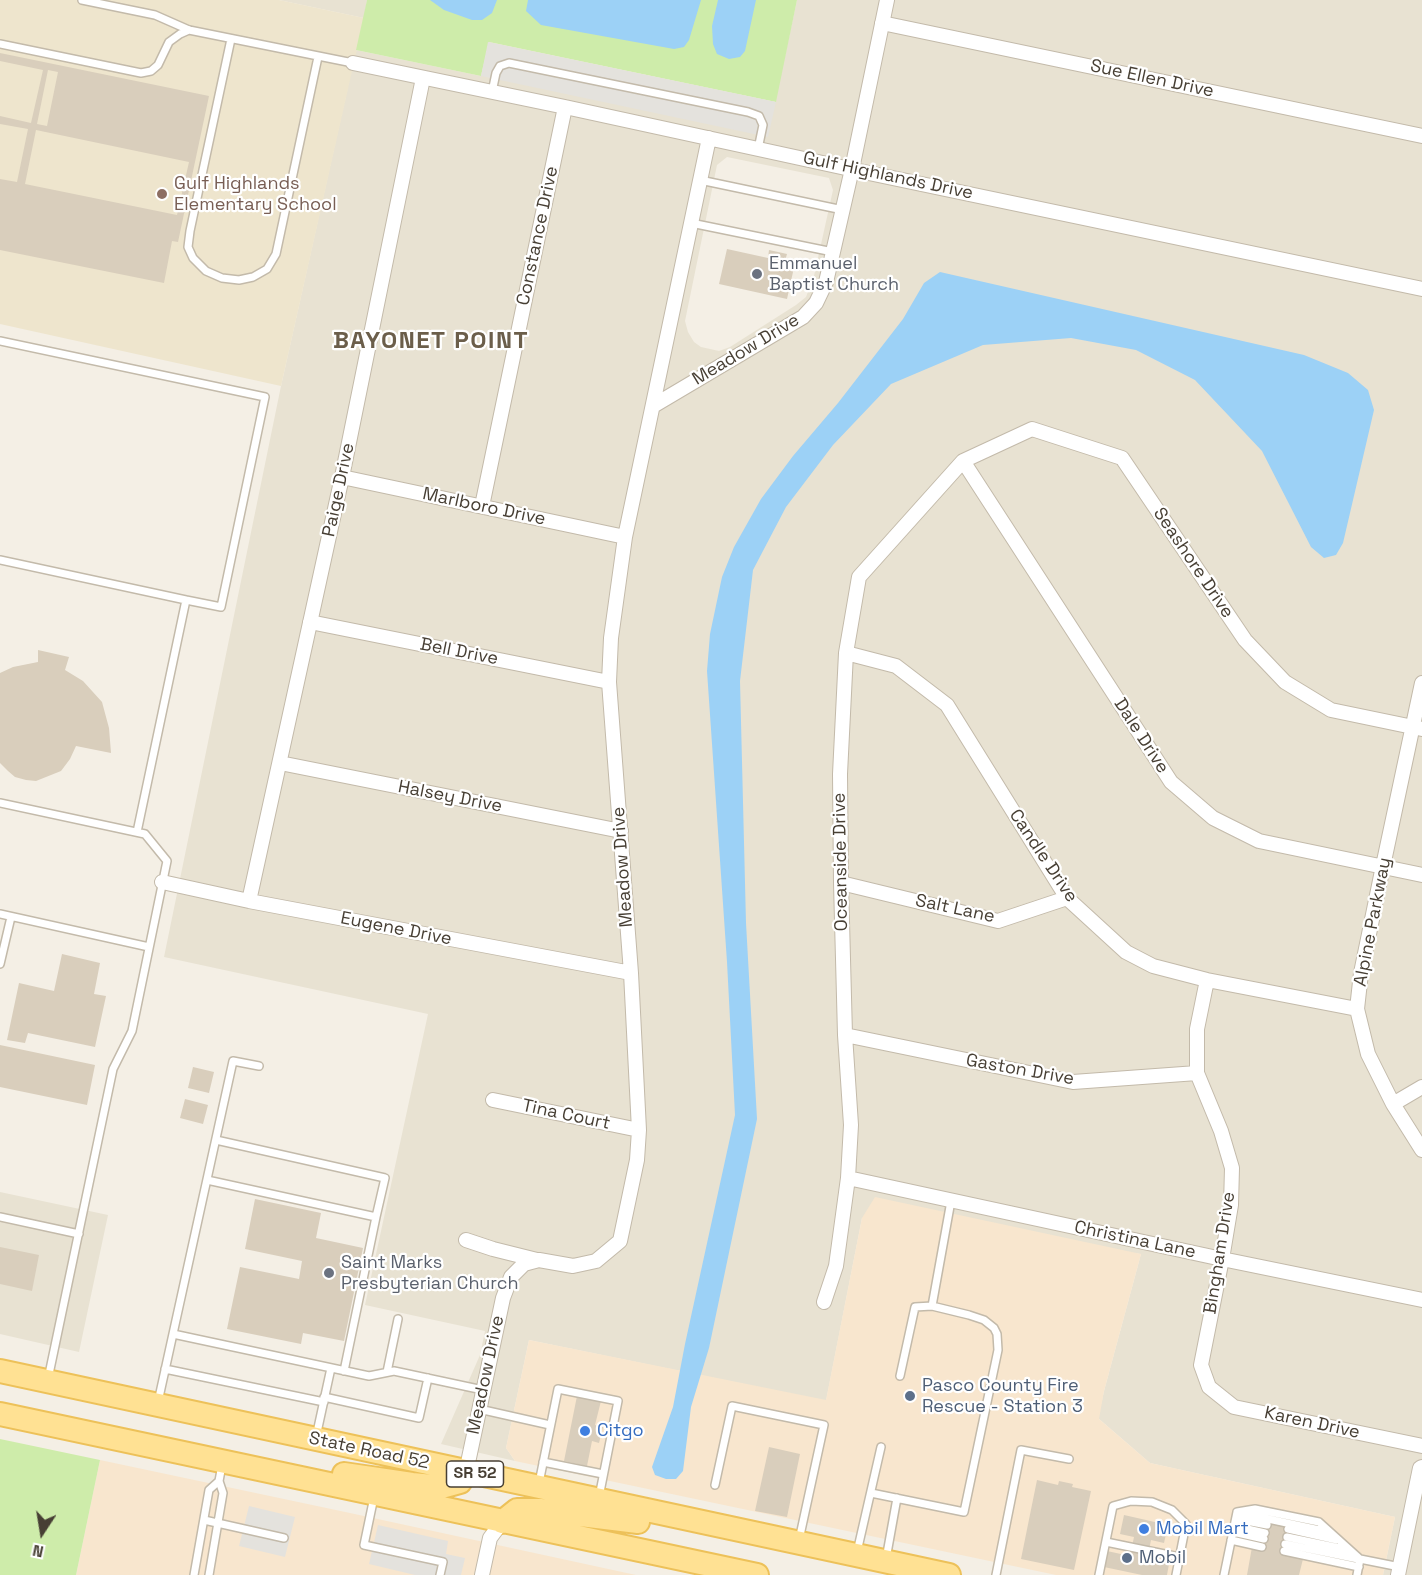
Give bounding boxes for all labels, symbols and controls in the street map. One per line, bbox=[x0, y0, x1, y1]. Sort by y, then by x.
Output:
street label: Sue Ellen Drive bbox=[1088, 55, 1216, 103]
street label: Gulf Highlands Drive bbox=[801, 147, 975, 205]
street label: Constance Drive bbox=[513, 164, 563, 308]
place label: Gulf Highlands Elementary School bbox=[174, 173, 337, 216]
marker: Gulf Highlands Elementary School bbox=[155, 187, 169, 201]
place label: Emmanuel Baptist Church bbox=[769, 253, 899, 296]
marker: Emmanuel Baptist Church bbox=[750, 267, 764, 281]
street label: Meadow Drive bbox=[689, 310, 803, 390]
district label: BAYONET POINT bbox=[333, 327, 529, 355]
street label: Paige Drive bbox=[319, 441, 359, 539]
street label: Marlboro Drive bbox=[421, 483, 547, 531]
street label: Seashore Drive bbox=[1148, 504, 1238, 622]
street label: Bell Drive bbox=[418, 634, 500, 670]
street label: Dale Drive bbox=[1109, 694, 1173, 778]
street label: Halsey Drive bbox=[396, 776, 504, 818]
street label: Oceanside Drive bbox=[829, 792, 853, 932]
street label: Candle Drive bbox=[1004, 805, 1082, 907]
street label: Meadow Drive bbox=[608, 806, 638, 928]
street label: Alpine Parkway bbox=[1350, 856, 1396, 988]
street label: Salt Lane bbox=[913, 890, 997, 928]
street label: Eugene Drive bbox=[339, 908, 453, 950]
street label: Gaston Drive bbox=[964, 1050, 1076, 1090]
street label: Tina Court bbox=[520, 1095, 612, 1135]
street label: Bingham Drive bbox=[1200, 1190, 1240, 1316]
street label: Christina Lane bbox=[1072, 1217, 1198, 1263]
place label: Saint Marks Presbyterian Church bbox=[341, 1252, 519, 1294]
marker: Saint Marks Presbyterian Church bbox=[322, 1266, 336, 1280]
street label: Meadow Drive bbox=[463, 1314, 509, 1436]
place label: Pasco County Fire Rescue - Station 3 bbox=[922, 1375, 1083, 1418]
marker: Pasco County Fire Rescue - Station 3 bbox=[903, 1389, 917, 1403]
street label: Karen Drive bbox=[1262, 1402, 1362, 1444]
place label: Citgo bbox=[597, 1420, 644, 1442]
marker: Citgo bbox=[578, 1424, 592, 1438]
street label: State Road 52 bbox=[307, 1428, 431, 1474]
road number: SR 52 bbox=[446, 1461, 504, 1487]
north arrow bbox=[12, 1503, 72, 1563]
place label: Mobil Mart bbox=[1156, 1518, 1249, 1540]
marker: Mobil Mart bbox=[1137, 1522, 1151, 1536]
text: N bbox=[31, 1540, 46, 1562]
place label: Mobil bbox=[1139, 1547, 1186, 1569]
marker: Mobil bbox=[1120, 1551, 1134, 1565]

